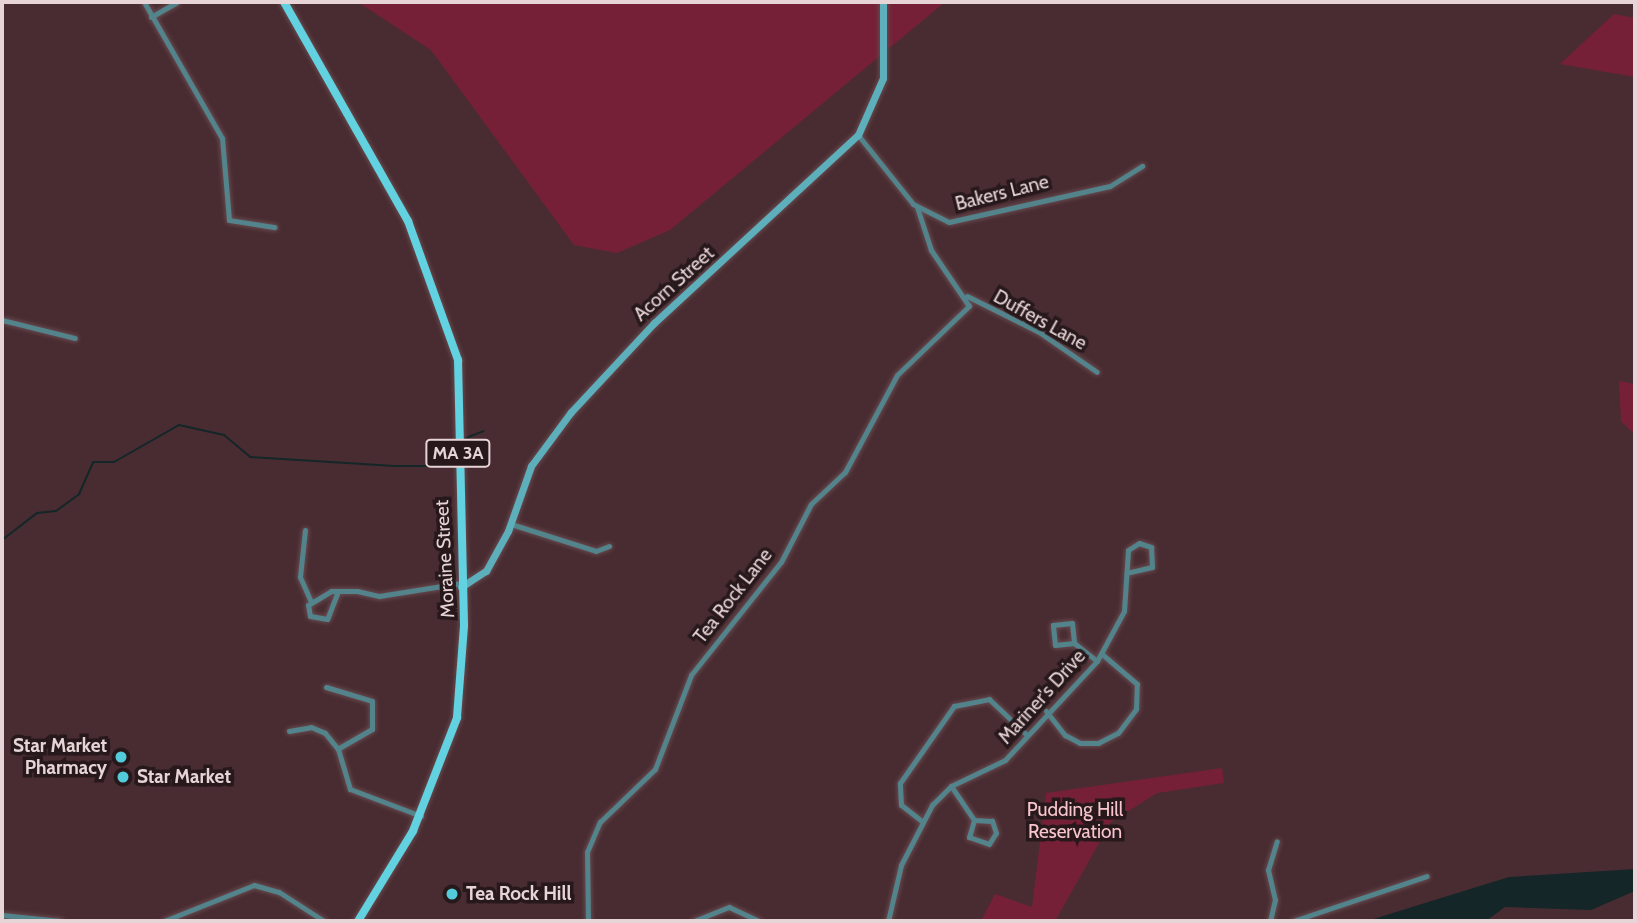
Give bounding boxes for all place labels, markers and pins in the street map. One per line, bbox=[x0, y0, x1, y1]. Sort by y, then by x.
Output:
place label: Star Market Pharmacy bbox=[13, 735, 107, 779]
marker: Star Market Pharmacy bbox=[113, 749, 129, 765]
place label: Star Market bbox=[137, 766, 231, 788]
marker: Star Market bbox=[115, 769, 131, 785]
place label: Tea Rock Hill bbox=[466, 883, 571, 905]
marker: Tea Rock Hill bbox=[444, 886, 460, 902]

